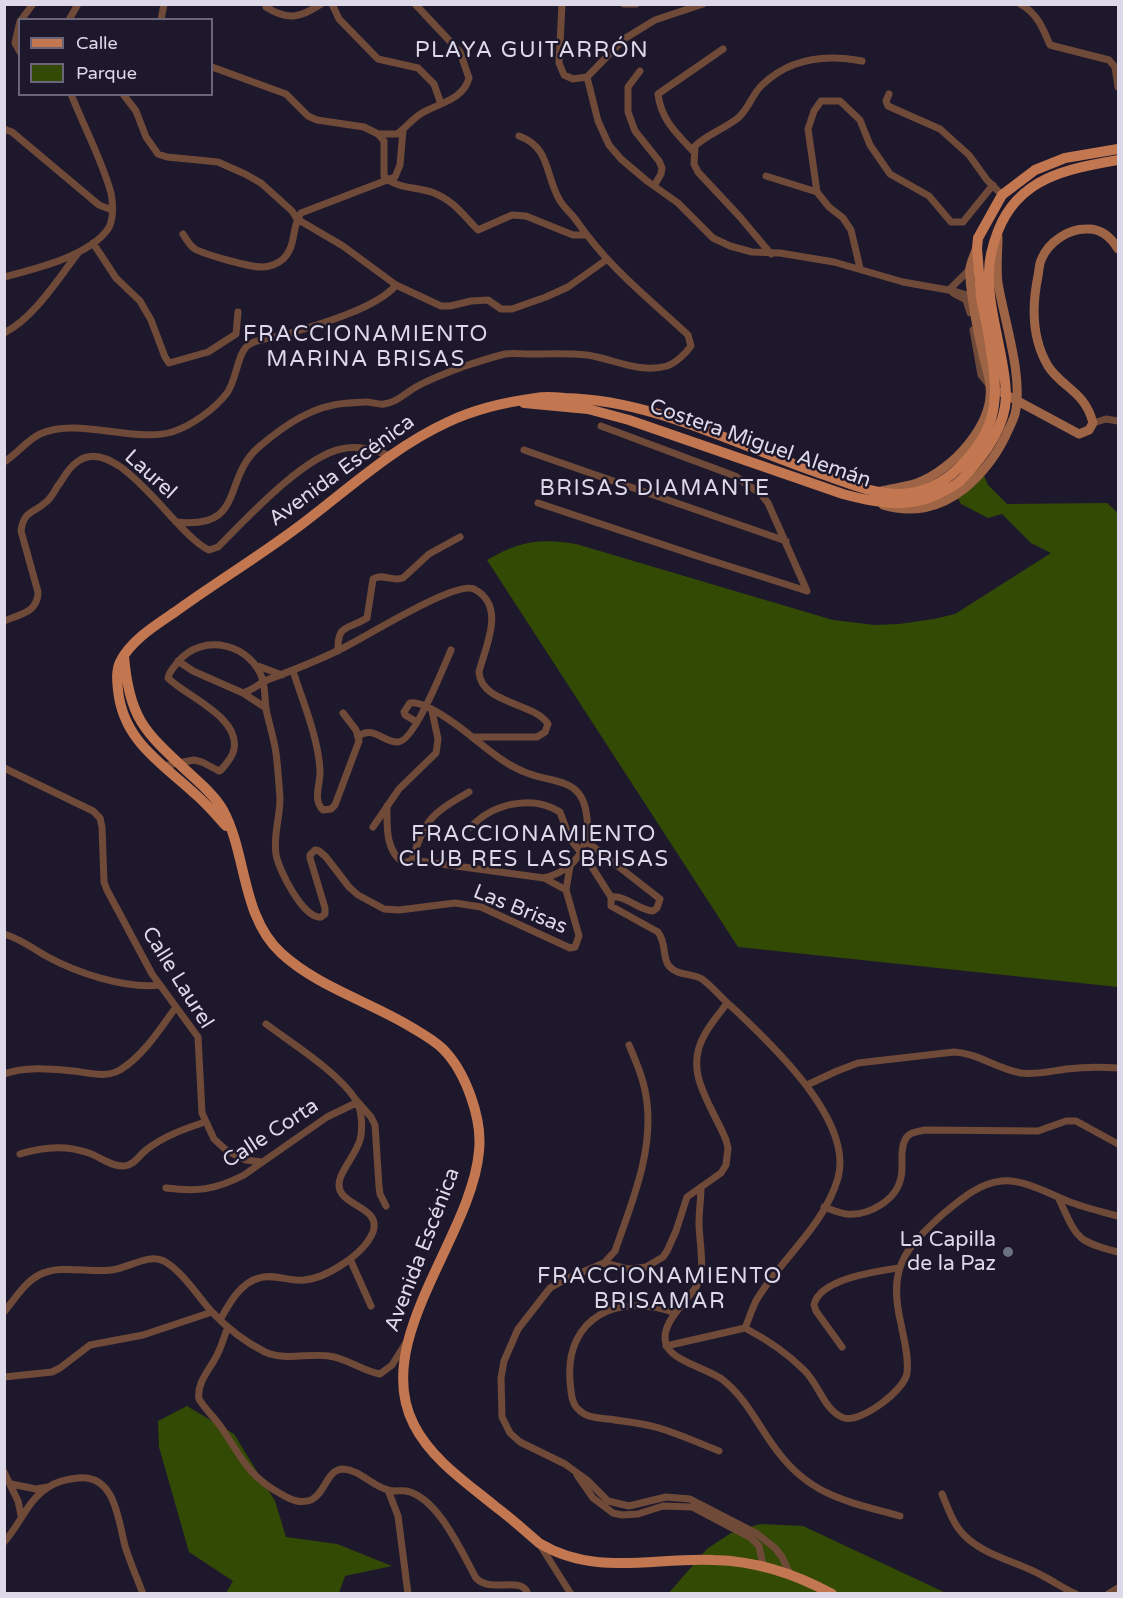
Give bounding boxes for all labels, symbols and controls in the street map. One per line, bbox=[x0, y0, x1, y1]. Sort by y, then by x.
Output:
legend bbox=[18, 18, 213, 96]
text: Calle bbox=[76, 32, 118, 54]
district label: PLAYA GUITARRÓN bbox=[415, 38, 649, 64]
text: Parque bbox=[76, 62, 137, 84]
district label: FRACCIONAMIENTO MARINA BRISAS bbox=[243, 322, 489, 374]
street label: Costera Miguel Alemán bbox=[646, 394, 874, 494]
street label: Avenida Escénica bbox=[264, 410, 420, 532]
street label: Laurel bbox=[119, 445, 181, 505]
district label: BRISAS DIAMANTE bbox=[540, 476, 770, 502]
district label: FRACCIONAMIENTO CLUB RES LAS BRISAS bbox=[398, 822, 670, 873]
street label: Las Brisas bbox=[469, 880, 571, 940]
street label: Calle Laurel bbox=[136, 922, 218, 1034]
street label: Calle Corta bbox=[218, 1094, 324, 1174]
street label: Avenida Escénica bbox=[380, 1164, 466, 1336]
place label: La Capilla de la Paz bbox=[900, 1227, 996, 1277]
marker: La Capilla de la Paz bbox=[1001, 1245, 1015, 1259]
district label: FRACCIONAMIENTO BRISAMAR bbox=[537, 1264, 783, 1316]

